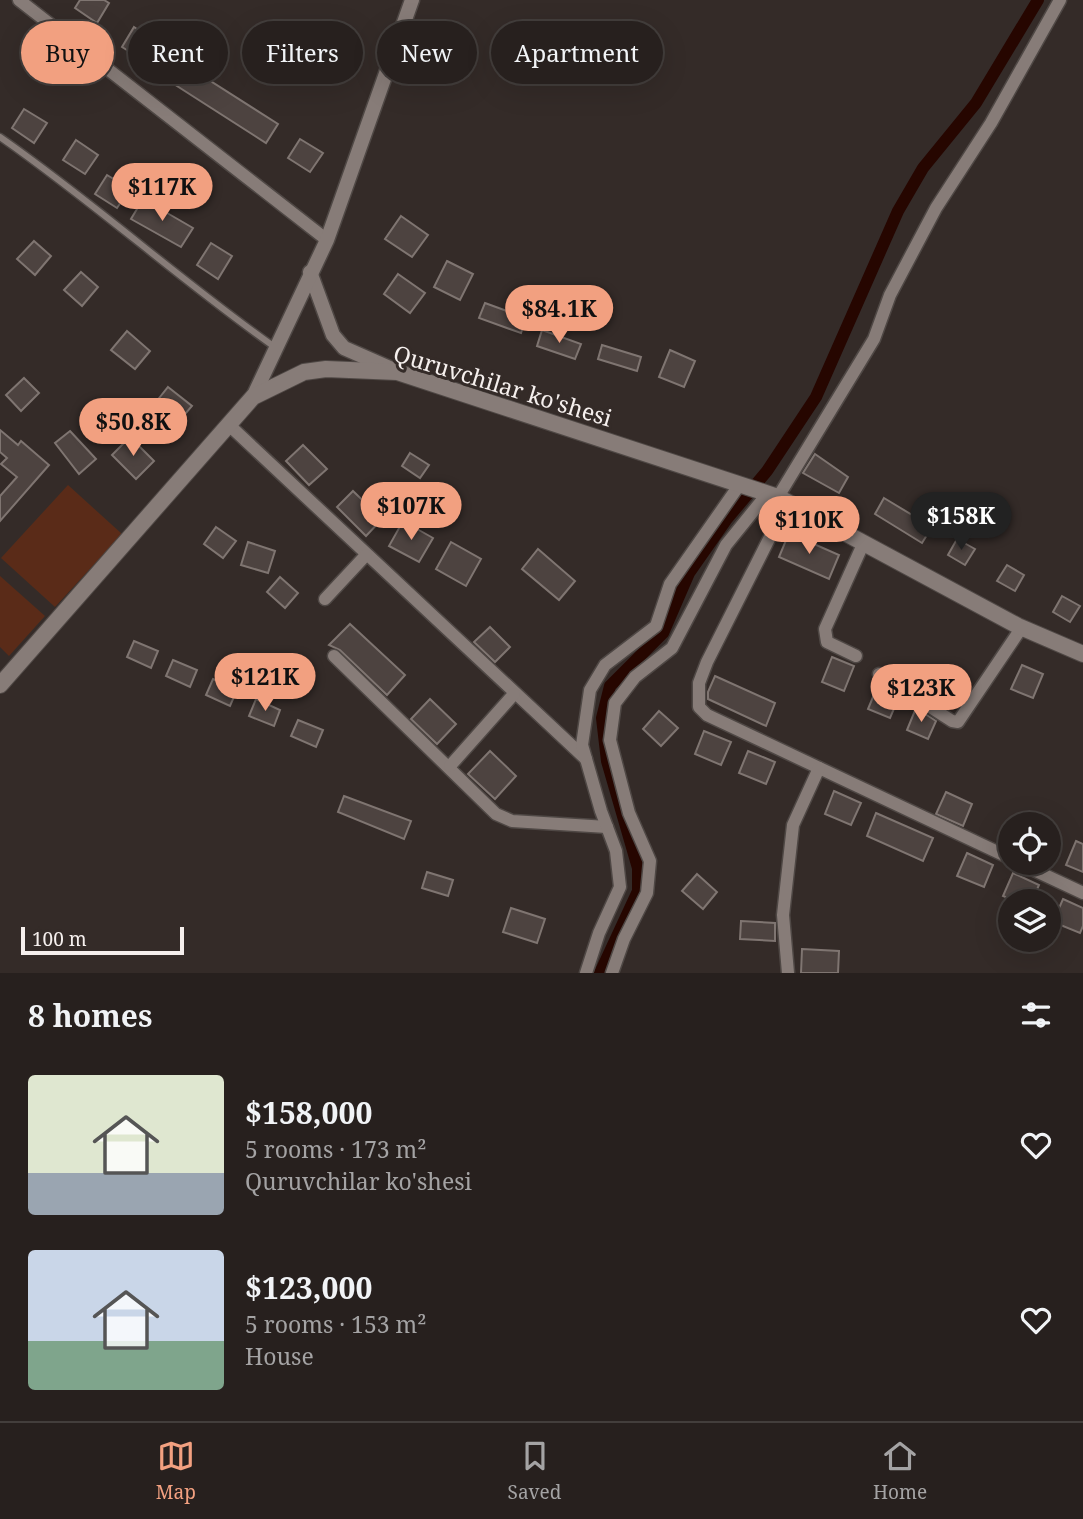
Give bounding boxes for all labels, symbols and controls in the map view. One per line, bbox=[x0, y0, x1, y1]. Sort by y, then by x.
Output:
chip: Buy bbox=[21, 21, 114, 84]
chip: Rent bbox=[128, 21, 228, 84]
chip: Filters bbox=[242, 21, 363, 84]
chip: New bbox=[377, 21, 477, 84]
chip: Apartment bbox=[491, 21, 663, 84]
pin: $117K bbox=[113, 164, 211, 223]
text: $117K bbox=[128, 170, 196, 202]
pin: $84.1K bbox=[502, 286, 616, 345]
text: $84.1K bbox=[521, 292, 597, 324]
street label: Quruvchilar ko'shesi bbox=[390, 337, 617, 434]
pin: $50.8K bbox=[76, 398, 190, 458]
text: $50.8K bbox=[95, 405, 171, 437]
pin: $107K bbox=[362, 482, 460, 542]
text: $107K bbox=[377, 489, 445, 521]
pin: $158K bbox=[912, 492, 1010, 552]
pin: $110K bbox=[760, 496, 858, 556]
text: $158K bbox=[927, 499, 995, 531]
text: $110K bbox=[775, 503, 843, 535]
pin: $121K bbox=[216, 654, 314, 713]
text: $121K bbox=[231, 660, 299, 692]
pin: $123K bbox=[872, 664, 970, 724]
text: $123K bbox=[887, 671, 955, 703]
map controls bbox=[998, 812, 1061, 952]
button: locate bbox=[998, 812, 1061, 875]
button: layers bbox=[998, 889, 1061, 952]
scale bar bbox=[21, 924, 184, 956]
text: 100 m bbox=[32, 926, 87, 952]
text: 8 homes bbox=[28, 995, 152, 1036]
icon: filters bbox=[1017, 996, 1055, 1034]
text: $158,000 bbox=[245, 1092, 372, 1133]
icon: home bbox=[84, 1103, 168, 1187]
icon: heart bbox=[1017, 1126, 1055, 1164]
text: 5 rooms · 173 m² bbox=[245, 1133, 427, 1165]
text: Quruvchilar ko'shesi bbox=[245, 1165, 472, 1197]
text: $123,000 bbox=[245, 1267, 372, 1308]
icon: home bbox=[84, 1278, 168, 1362]
icon: heart bbox=[1017, 1301, 1055, 1339]
text: 5 rooms · 153 m² bbox=[245, 1308, 427, 1340]
text: House bbox=[245, 1340, 314, 1372]
tab: Map bbox=[156, 1437, 196, 1505]
tab: Saved bbox=[508, 1437, 561, 1505]
tab: Home bbox=[873, 1437, 927, 1505]

